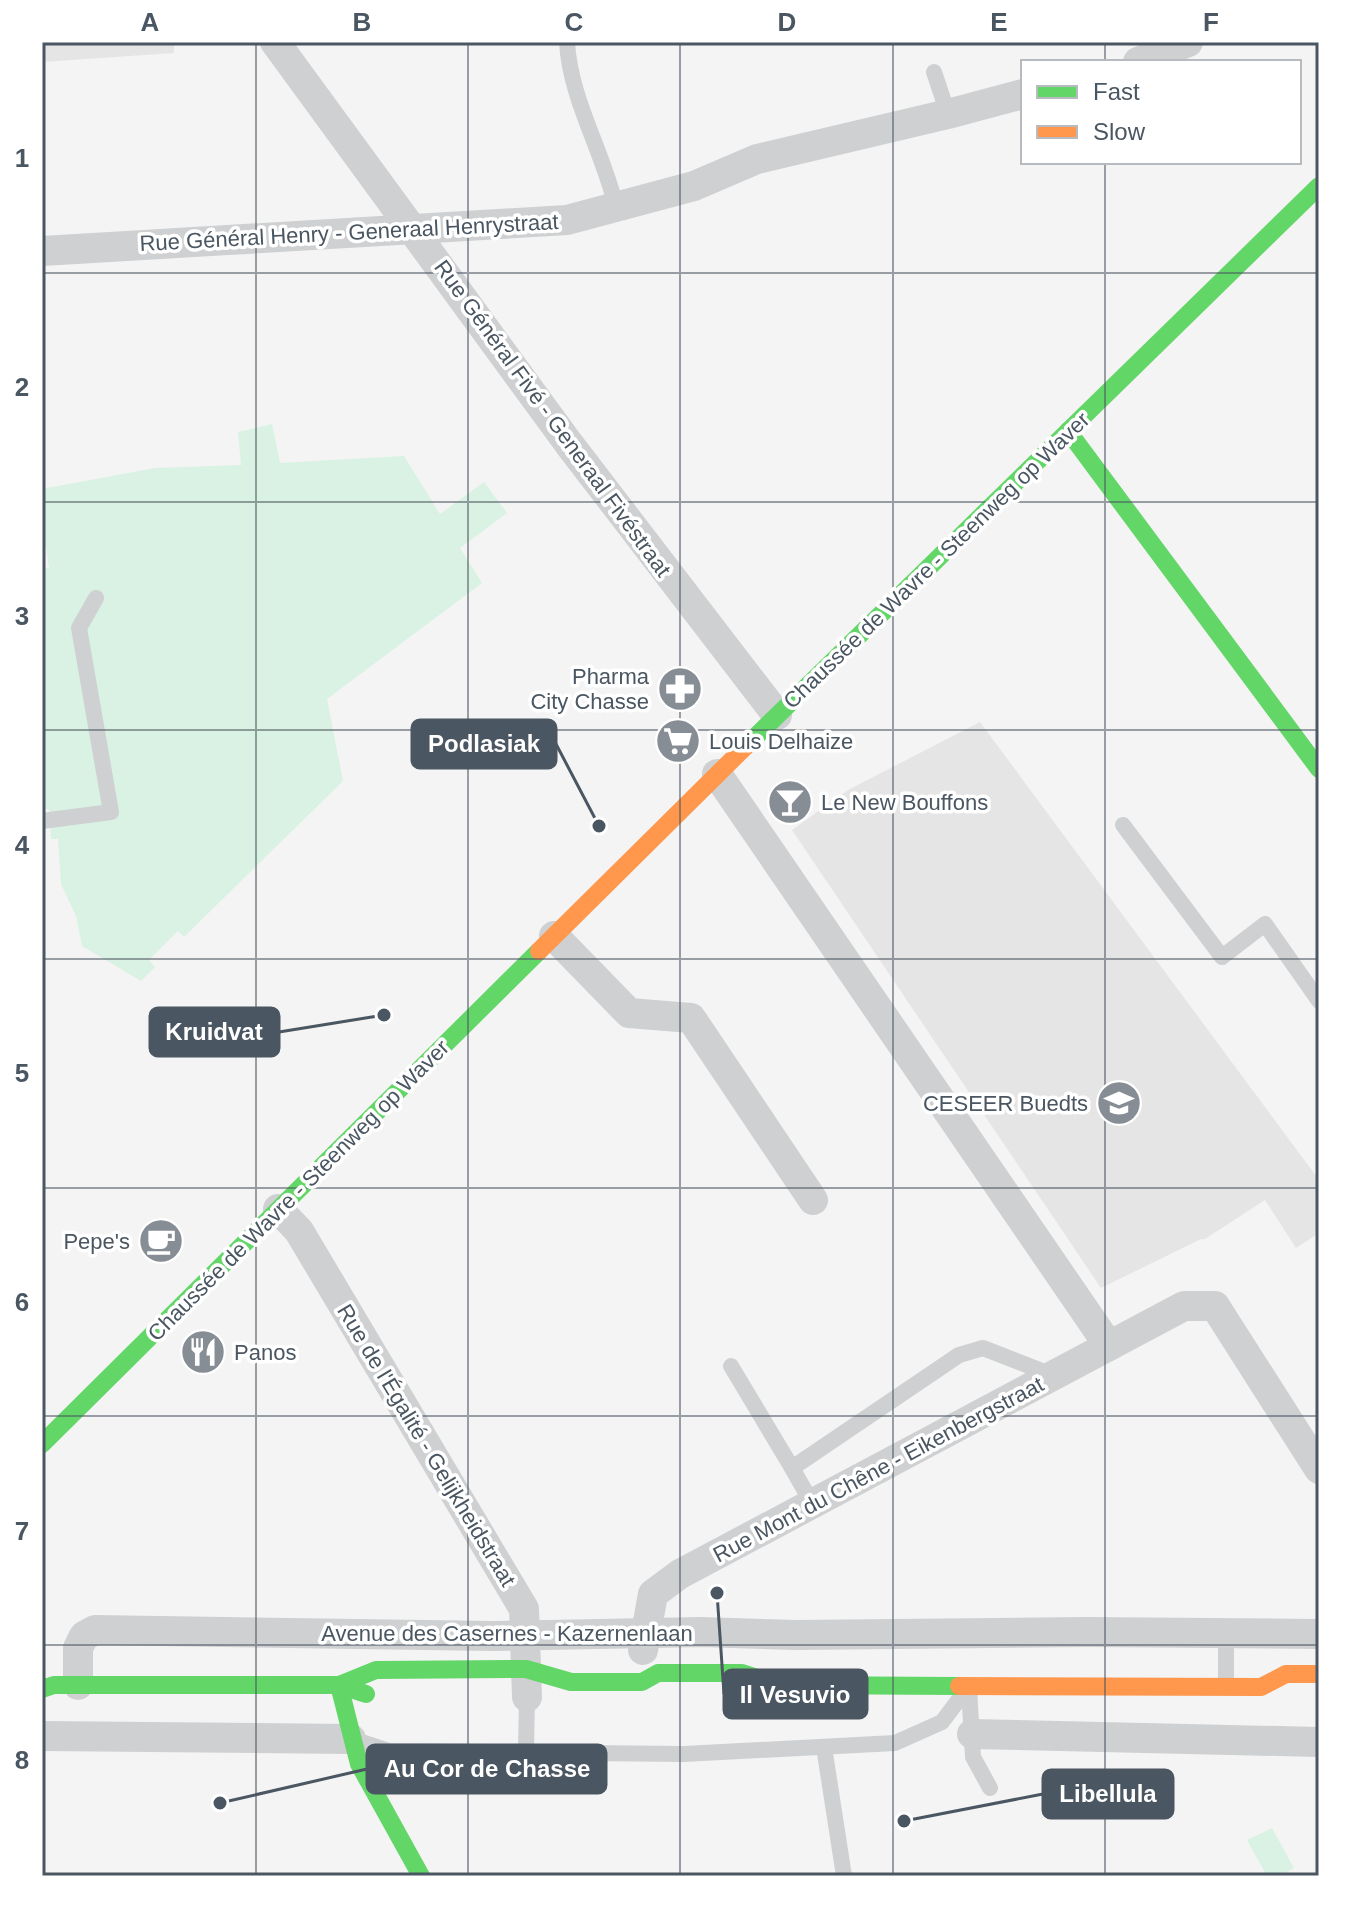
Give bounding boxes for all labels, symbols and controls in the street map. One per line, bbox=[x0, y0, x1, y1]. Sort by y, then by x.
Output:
text: A bbox=[141, 7, 160, 37]
text: B bbox=[353, 7, 371, 37]
text: C bbox=[565, 7, 584, 37]
text: D bbox=[778, 7, 796, 37]
text: E bbox=[990, 7, 1008, 37]
text: F bbox=[1203, 7, 1219, 37]
legend bbox=[1021, 60, 1301, 164]
text: Fast bbox=[1093, 78, 1140, 105]
text: Slow bbox=[1093, 118, 1146, 145]
text: 1 bbox=[15, 143, 29, 173]
street label: Rue Général Henry - Generaal Henrystraat bbox=[139, 209, 559, 256]
street label: Rue Général Fivé - Generaal Fivéstraat bbox=[429, 255, 676, 581]
text: 2 bbox=[15, 372, 29, 402]
street label: Chaussée de Wavre - Steenweg op Waver bbox=[778, 407, 1094, 714]
text: 3 bbox=[15, 601, 29, 631]
place label: Pharma City Chasse bbox=[530, 664, 650, 714]
pharmacy icon: Pharma City Chasse bbox=[656, 665, 704, 713]
supermarket icon: Louis Delhaize bbox=[654, 717, 702, 765]
callout: Podlasiak bbox=[412, 720, 556, 768]
place label: Louis Delhaize bbox=[709, 729, 853, 754]
text: Podlasiak bbox=[428, 730, 541, 757]
bar icon: Le New Bouffons bbox=[766, 778, 814, 826]
place label: Le New Bouffons bbox=[821, 790, 988, 815]
text: 4 bbox=[15, 830, 30, 860]
callout: Kruidvat bbox=[150, 1008, 279, 1056]
text: Kruidvat bbox=[165, 1018, 263, 1045]
street label: Chaussée de Wavre - Steenweg op Waver bbox=[143, 1035, 454, 1346]
text: 5 bbox=[15, 1058, 29, 1088]
school or university icon: CESEER Buedts bbox=[1095, 1079, 1143, 1127]
place label: CESEER Buedts bbox=[923, 1091, 1088, 1116]
cafe icon: Pepe's bbox=[137, 1217, 185, 1265]
place label: Pepe's bbox=[63, 1229, 130, 1254]
text: 6 bbox=[15, 1287, 29, 1317]
street label: Rue de l'Égalité - Gelijkheidstraat bbox=[332, 1300, 521, 1591]
restaurant icon: Panos bbox=[179, 1328, 227, 1376]
place label: Panos bbox=[234, 1340, 296, 1365]
street label: Rue Mont du Chêne - Eikenbergstraat bbox=[709, 1371, 1048, 1567]
text: 7 bbox=[15, 1516, 29, 1546]
street label: Avenue des Casernes - Kazernenlaan bbox=[321, 1621, 693, 1646]
callout: Il Vesuvio bbox=[724, 1670, 867, 1718]
text: Il Vesuvio bbox=[740, 1681, 850, 1708]
text: 8 bbox=[15, 1745, 29, 1775]
callout: Au Cor de Chasse bbox=[367, 1745, 606, 1793]
text: Au Cor de Chasse bbox=[384, 1755, 590, 1782]
callout: Libellula bbox=[1043, 1770, 1173, 1818]
text: Libellula bbox=[1059, 1780, 1157, 1807]

